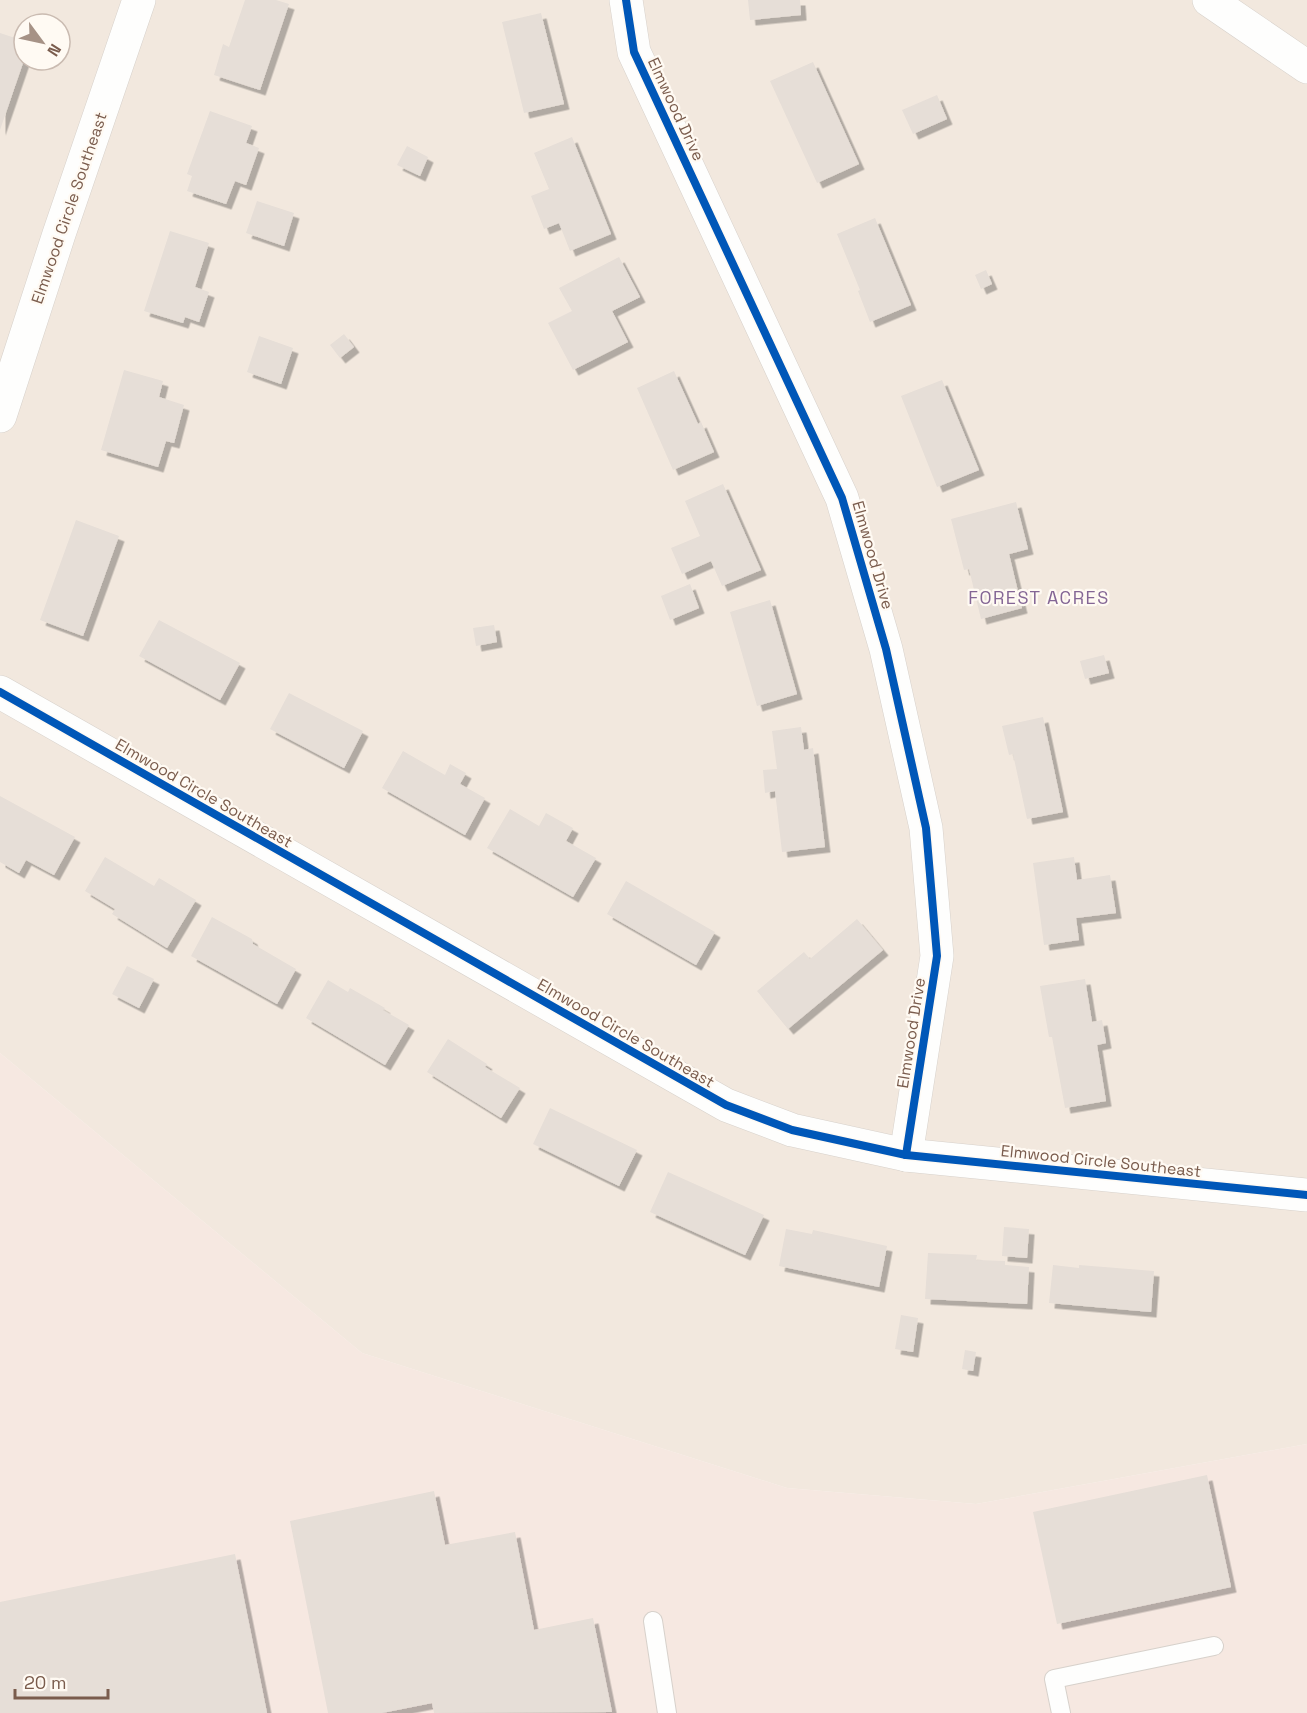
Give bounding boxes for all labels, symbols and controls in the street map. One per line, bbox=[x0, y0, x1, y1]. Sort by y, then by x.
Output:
north arrow bbox=[12, 12, 72, 72]
text: N bbox=[42, 40, 66, 60]
street label: Elmwood Drive bbox=[643, 54, 709, 164]
street label: Elmwood Circle Southeast bbox=[26, 109, 112, 307]
street label: Elmwood Drive bbox=[847, 498, 899, 612]
district label: FOREST ACRES bbox=[968, 586, 1110, 609]
street label: Elmwood Circle Southeast bbox=[112, 734, 296, 852]
street label: Elmwood Circle Southeast bbox=[534, 974, 718, 1092]
street label: Elmwood Drive bbox=[892, 976, 930, 1090]
street label: Elmwood Circle Southeast bbox=[1000, 1140, 1202, 1182]
scale bar bbox=[15, 1662, 108, 1700]
text: 20 m bbox=[24, 1671, 67, 1694]

